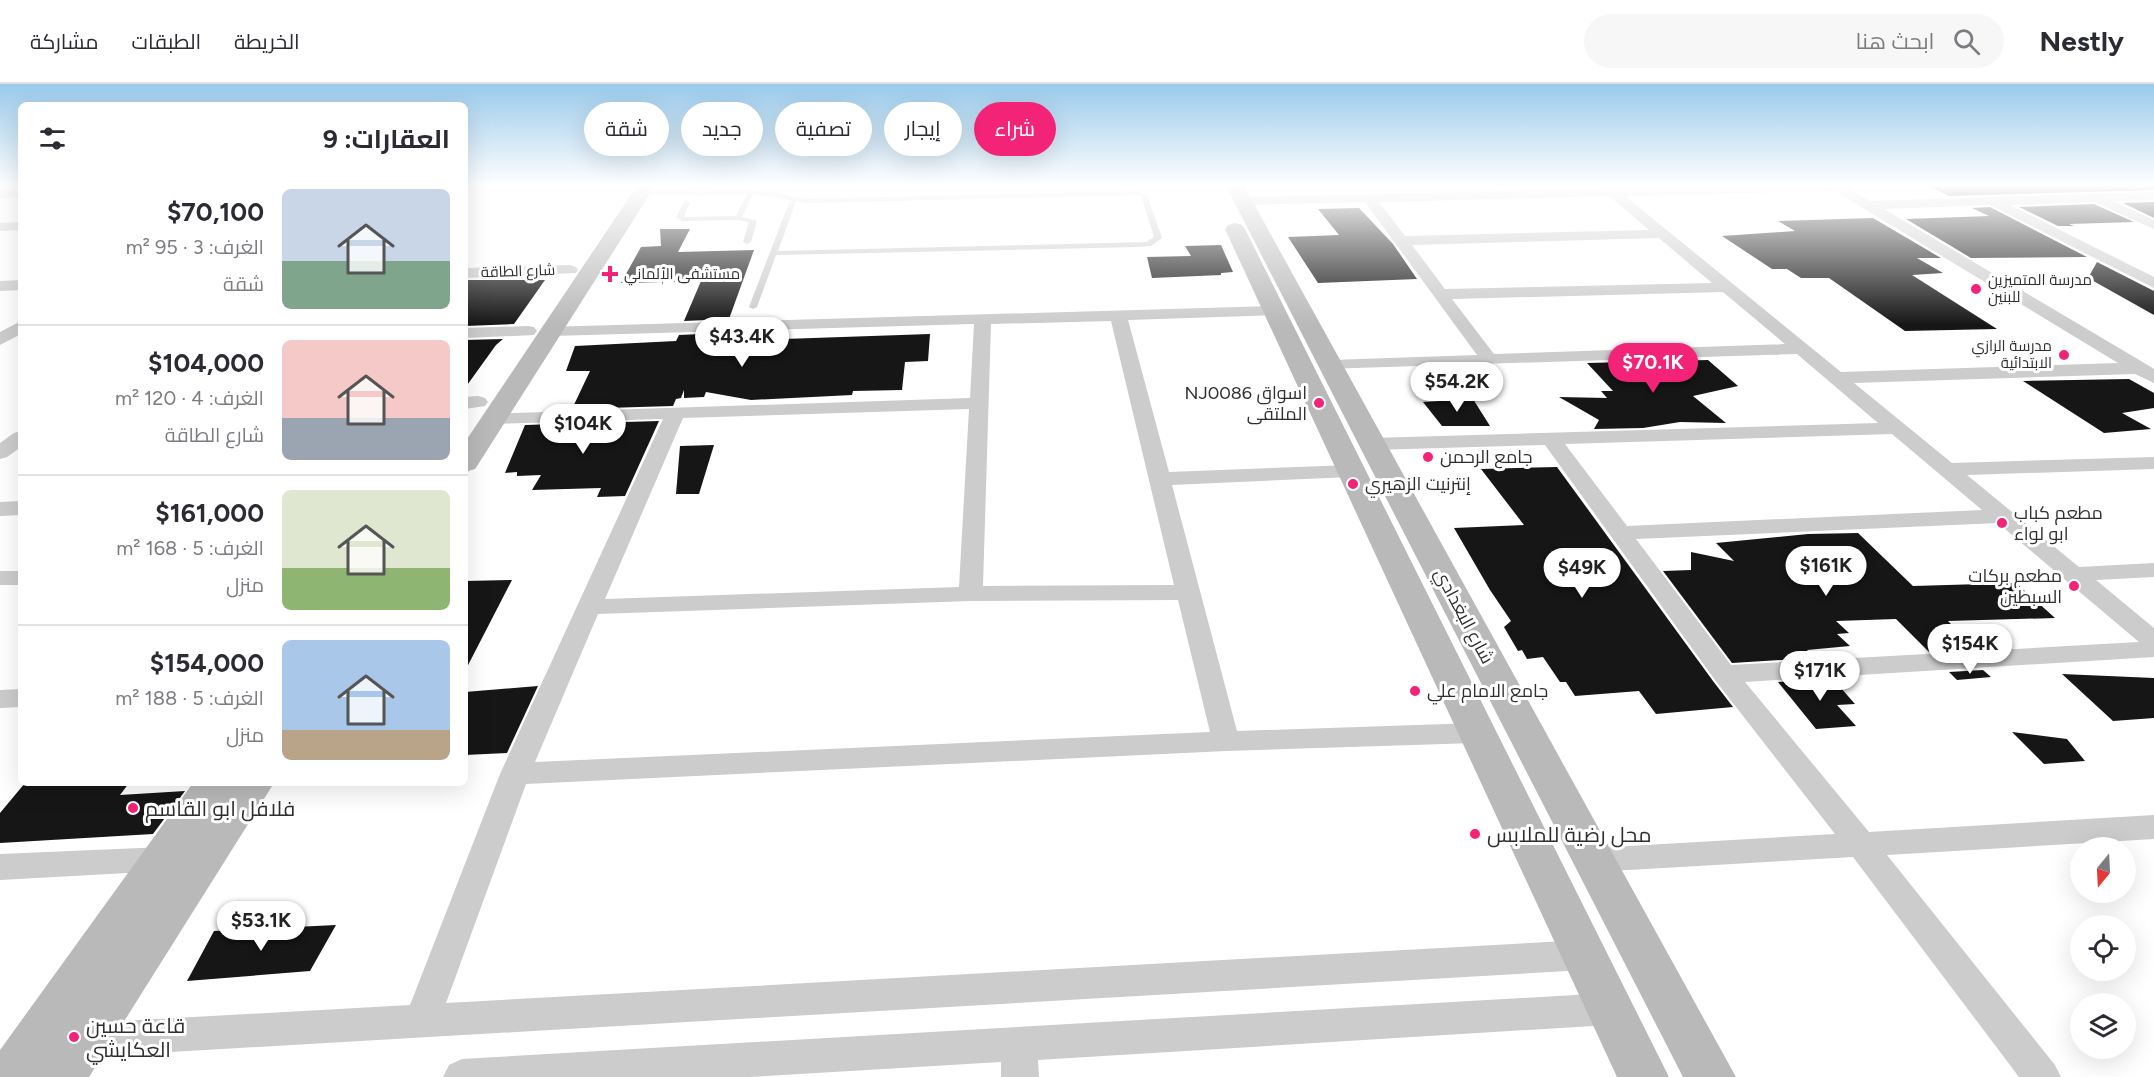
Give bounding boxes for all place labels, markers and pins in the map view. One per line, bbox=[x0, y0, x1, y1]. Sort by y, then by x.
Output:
marker: مستشفى الألماني bbox=[601, 265, 619, 283]
place label: مستشفى الألماني bbox=[624, 265, 740, 286]
place label: مدرسة المتميزين للبنين bbox=[1988, 271, 2092, 307]
marker: مدرسة المتميزين للبنين bbox=[1969, 282, 1983, 296]
pin: $43.4K bbox=[693, 317, 791, 368]
place label: مدرسة الرازي الابتدائية bbox=[1972, 337, 2052, 372]
pin: $70.1K bbox=[1604, 343, 1702, 394]
marker: مدرسة الرازي الابتدائية bbox=[2057, 348, 2071, 362]
pin: $54.2K bbox=[1408, 362, 1506, 413]
place label: NJ0086 اسواق الملتقى bbox=[1185, 382, 1307, 425]
marker: NJ0086 اسواق الملتقى bbox=[1312, 396, 1326, 410]
pin: $104K bbox=[541, 404, 625, 455]
place label: جامع الرحمن bbox=[1440, 446, 1533, 469]
marker: جامع الرحمن bbox=[1421, 450, 1435, 464]
place label: إنترنيت الزهيري bbox=[1365, 473, 1471, 498]
marker: إنترنيت الزهيري bbox=[1346, 477, 1360, 491]
place label: مطعم كباب ابو لواء bbox=[2014, 502, 2103, 545]
marker: مطعم كباب ابو لواء bbox=[1995, 516, 2009, 530]
pin: $161K bbox=[1784, 546, 1868, 597]
pin: $49K bbox=[1546, 548, 1618, 599]
place label: مطعم بركات السبطين bbox=[1968, 565, 2062, 608]
marker: مطعم بركات السبطين bbox=[2067, 579, 2081, 593]
pin: $154K bbox=[1928, 624, 2012, 675]
pin: $171K bbox=[1778, 651, 1862, 702]
place label: جامع الامام علي bbox=[1427, 680, 1548, 705]
marker: جامع الامام علي bbox=[1408, 684, 1422, 698]
place label: فلافل ابو القاسم bbox=[145, 796, 295, 823]
marker: فلافل ابو القاسم bbox=[126, 801, 140, 815]
place label: محل رضية للملابس bbox=[1487, 822, 1652, 848]
marker: محل رضية للملابس bbox=[1468, 827, 1482, 841]
pin: $53.1K bbox=[212, 901, 310, 952]
place label: قاعة حسين العكايشي bbox=[86, 1013, 185, 1065]
marker: قاعة حسين العكايشي bbox=[67, 1030, 81, 1044]

